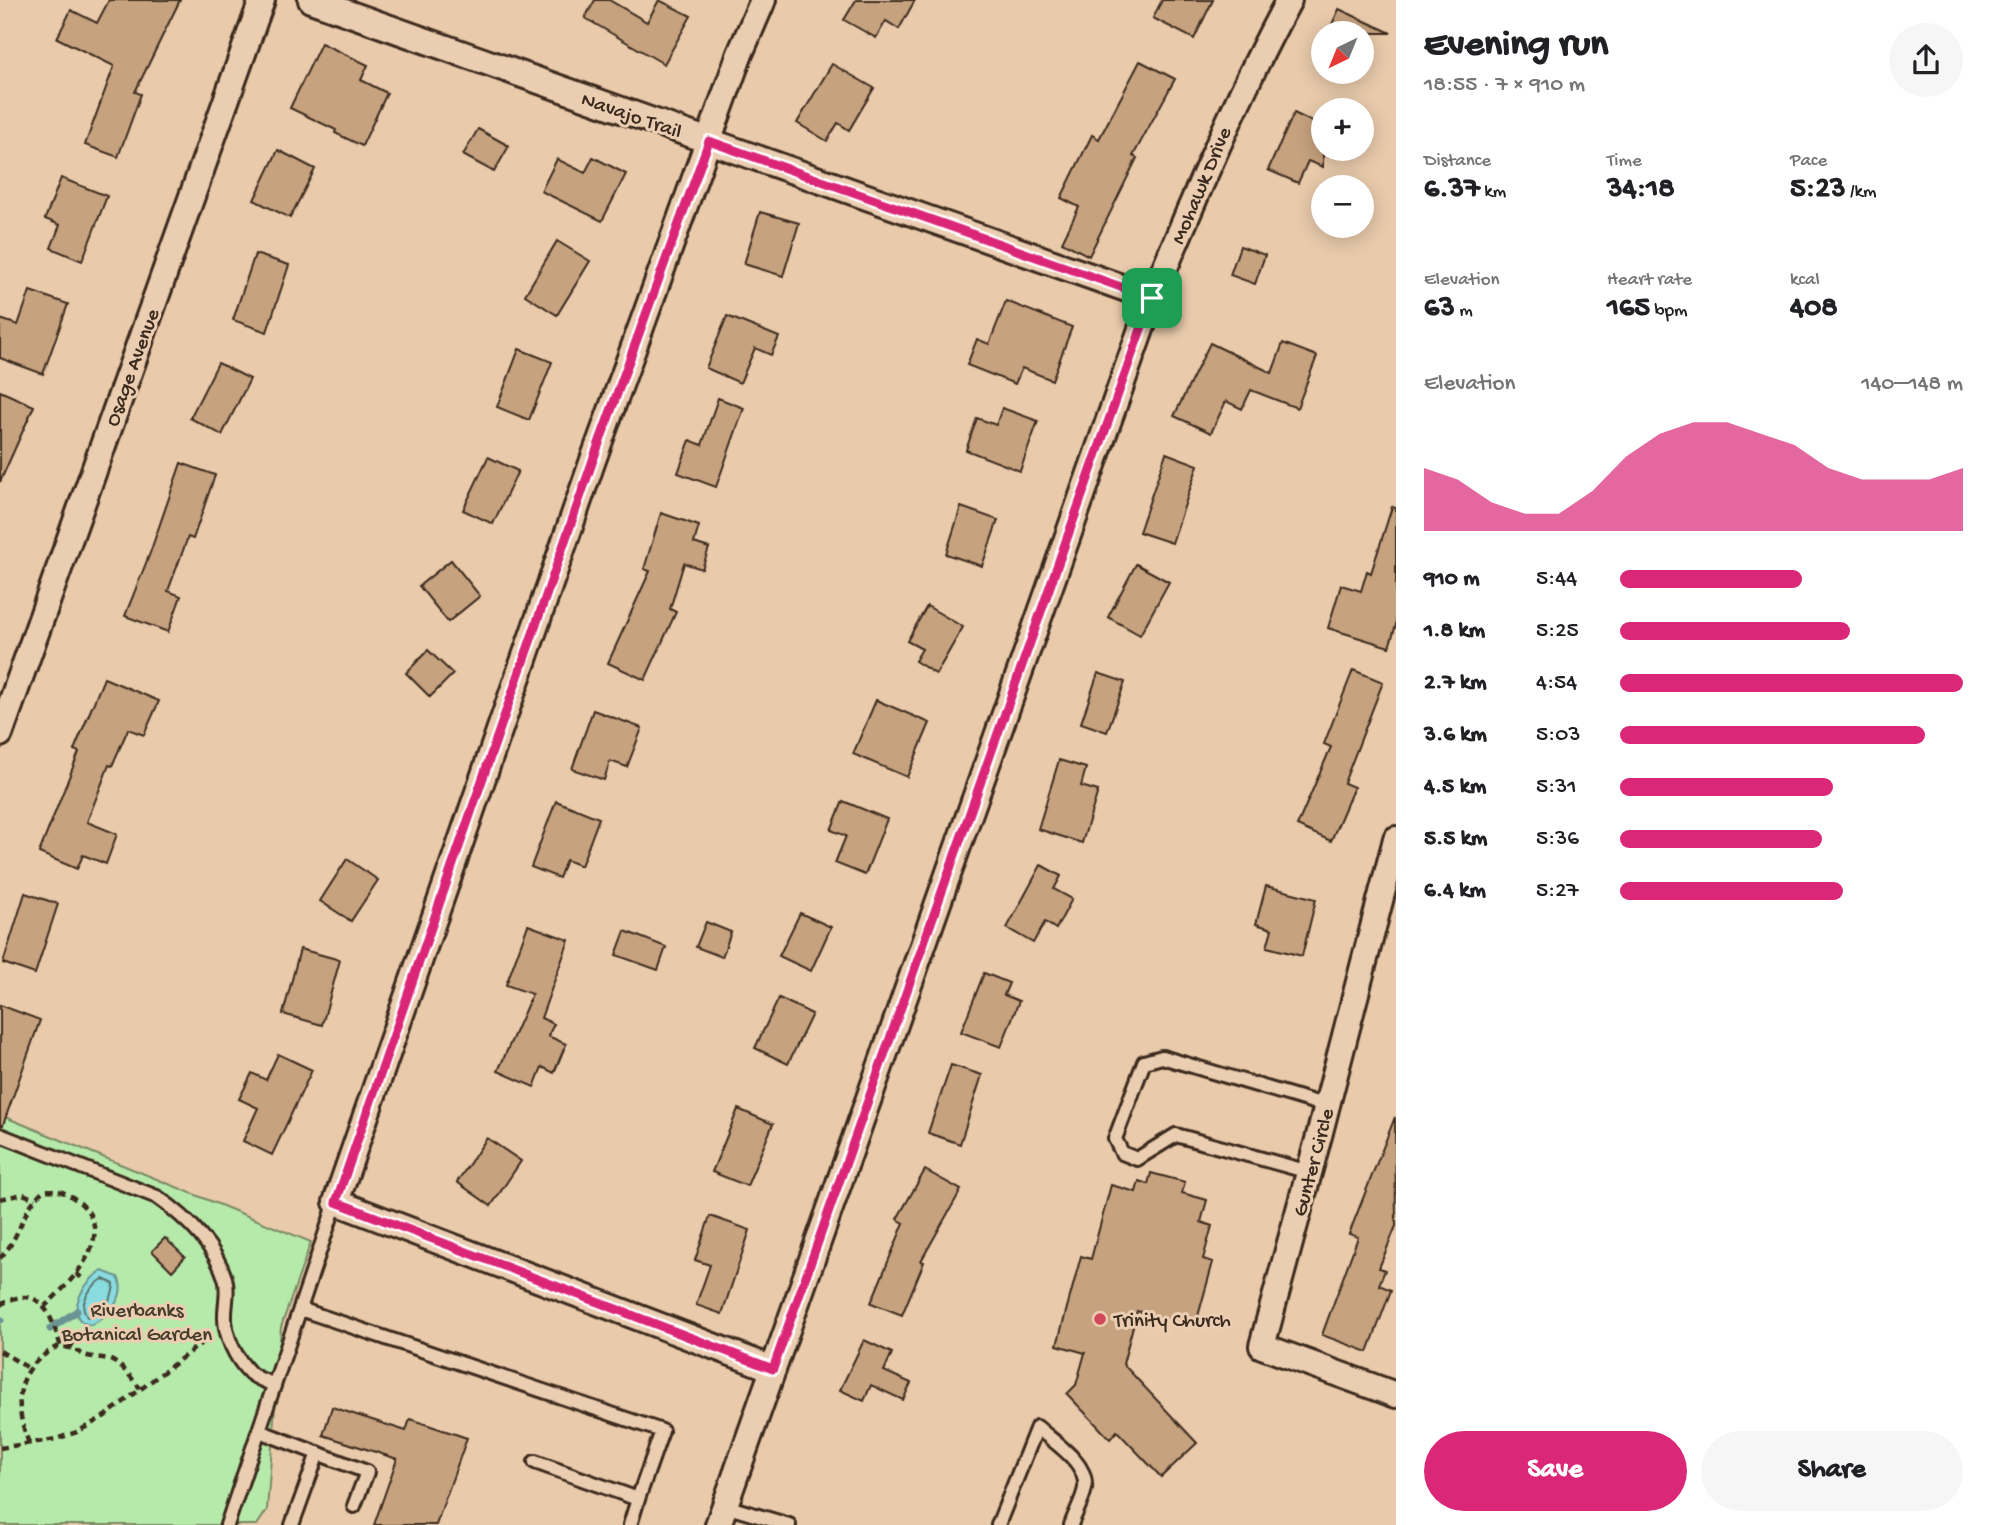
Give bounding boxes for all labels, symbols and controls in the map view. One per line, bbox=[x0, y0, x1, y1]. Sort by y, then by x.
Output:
north arrow bbox=[1311, 21, 1374, 84]
map controls bbox=[1311, 21, 1374, 238]
button: share bbox=[1889, 23, 1963, 97]
text: Evening run bbox=[1424, 24, 1608, 68]
text: 18:55 · 7 × 910 m bbox=[1424, 72, 1585, 99]
street label: Navajo Trail bbox=[577, 88, 684, 146]
button: + bbox=[1311, 98, 1374, 161]
street label: Mohawk Drive bbox=[1167, 123, 1240, 249]
text: Distance bbox=[1424, 150, 1491, 173]
text: Time bbox=[1607, 150, 1642, 173]
text: Pace bbox=[1790, 150, 1827, 173]
text: 6.37 bbox=[1424, 173, 1480, 208]
text: 34:18 bbox=[1607, 173, 1675, 208]
text: 5:23 bbox=[1790, 173, 1845, 208]
button: − bbox=[1311, 175, 1374, 238]
text: km bbox=[1480, 181, 1506, 204]
text: /km bbox=[1845, 181, 1877, 204]
pin bbox=[1122, 268, 1182, 328]
text: Elevation bbox=[1424, 269, 1500, 292]
text: Heart rate bbox=[1607, 269, 1692, 292]
text: kcal bbox=[1790, 269, 1820, 292]
icon: arrive bbox=[1133, 279, 1171, 317]
text: 63 bbox=[1424, 292, 1455, 327]
text: 165 bbox=[1607, 292, 1650, 327]
text: 408 bbox=[1790, 292, 1838, 327]
text: m bbox=[1455, 300, 1473, 323]
text: bpm bbox=[1650, 300, 1687, 323]
street label: Osage Avenue bbox=[102, 305, 167, 430]
text: Elevation bbox=[1424, 371, 1515, 398]
text: 140–148 m bbox=[1861, 371, 1963, 398]
text: 910 m bbox=[1424, 566, 1480, 593]
text: 5:44 bbox=[1536, 566, 1577, 593]
text: 1.8 km bbox=[1424, 618, 1485, 645]
text: 5:25 bbox=[1536, 618, 1579, 645]
text: 2.7 km bbox=[1424, 670, 1487, 697]
text: 4:54 bbox=[1536, 670, 1577, 697]
text: 3.6 km bbox=[1424, 722, 1487, 749]
text: 5:03 bbox=[1536, 722, 1580, 749]
text: 4.5 km bbox=[1424, 774, 1486, 801]
text: 5:31 bbox=[1536, 774, 1577, 801]
text: 5.5 km bbox=[1424, 826, 1487, 853]
text: 5:36 bbox=[1536, 826, 1579, 853]
text: 6.4 km bbox=[1424, 878, 1486, 905]
text: 5:27 bbox=[1536, 878, 1579, 905]
street label: Gunter Circle bbox=[1289, 1105, 1342, 1220]
park label: Riverbanks Botanical Garden bbox=[61, 1300, 212, 1349]
place label: Trinity Church bbox=[1113, 1310, 1231, 1335]
marker: Trinity Church bbox=[1092, 1311, 1108, 1327]
button: Save bbox=[1424, 1431, 1687, 1511]
button: Share bbox=[1701, 1431, 1963, 1511]

